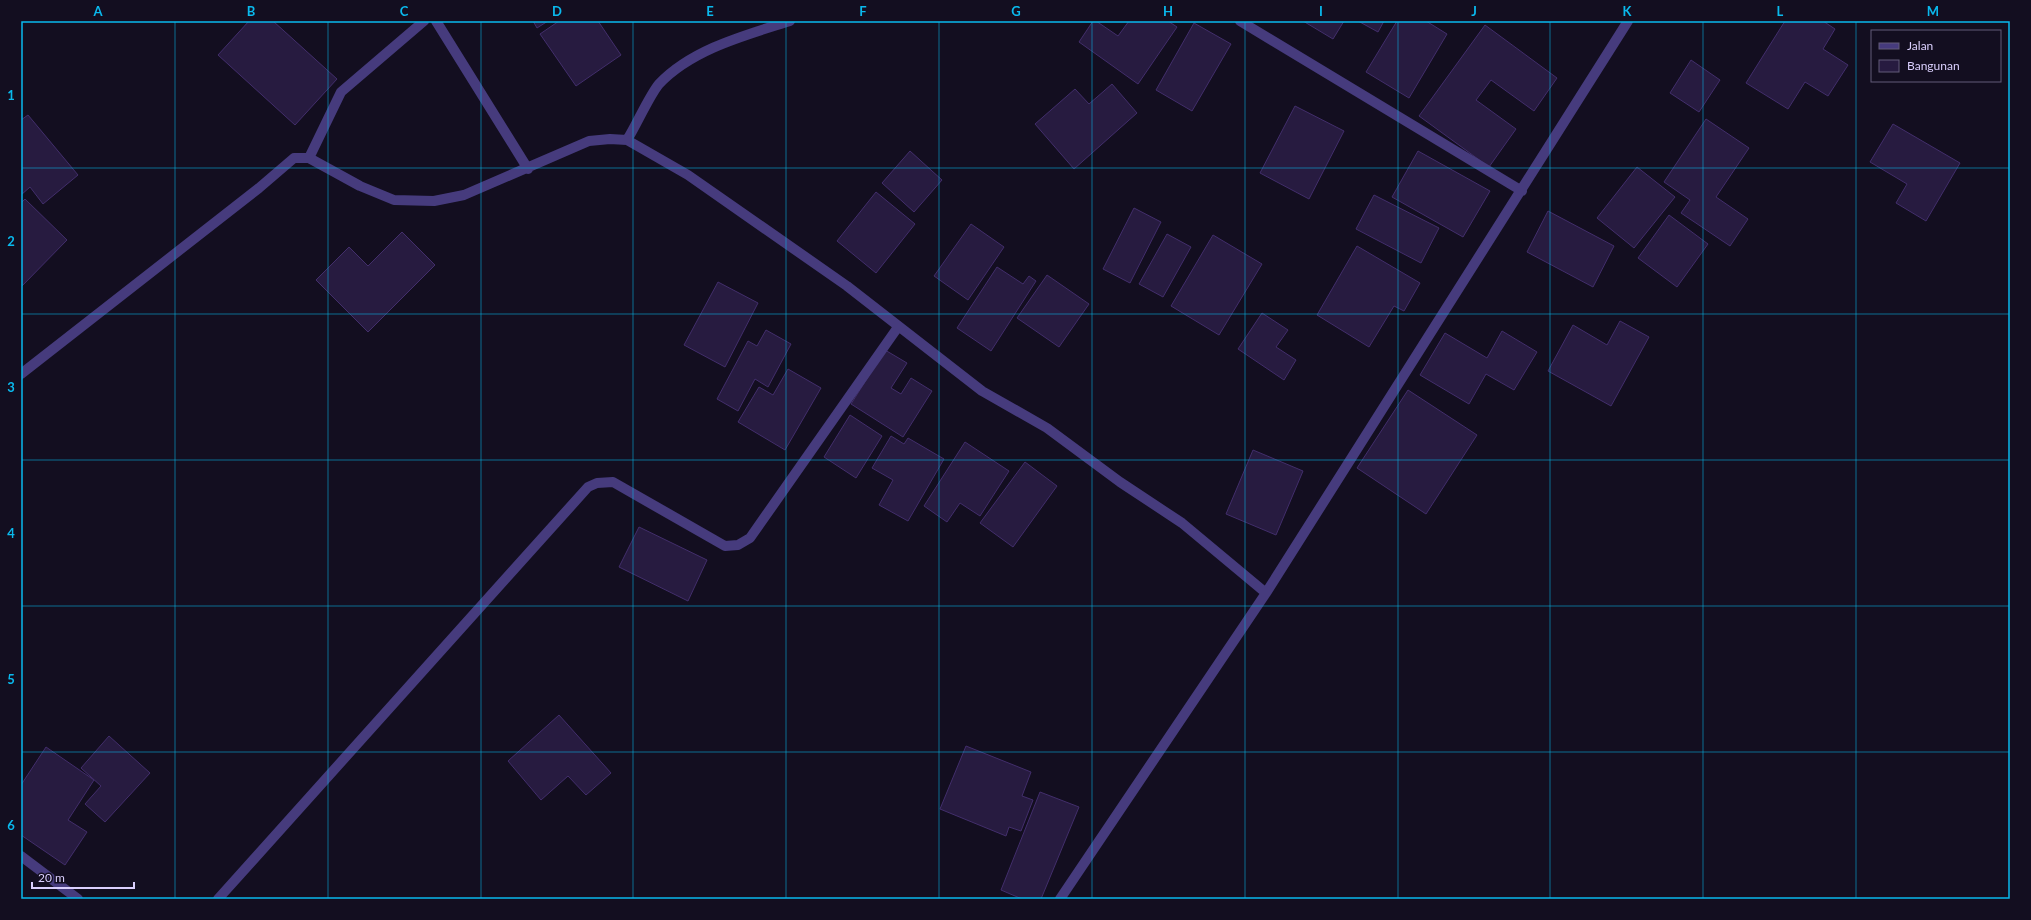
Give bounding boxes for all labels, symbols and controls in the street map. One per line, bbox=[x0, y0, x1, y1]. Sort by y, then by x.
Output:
text: A bbox=[92, 3, 103, 19]
text: B bbox=[247, 3, 256, 19]
text: C bbox=[400, 3, 409, 19]
text: D bbox=[552, 3, 562, 19]
text: E bbox=[706, 3, 714, 19]
text: F bbox=[859, 3, 867, 19]
text: G bbox=[1011, 3, 1021, 19]
text: H bbox=[1163, 3, 1173, 19]
text: I bbox=[1319, 3, 1323, 19]
text: J bbox=[1471, 3, 1477, 19]
text: K bbox=[1623, 3, 1633, 19]
text: L bbox=[1777, 3, 1784, 19]
text: M bbox=[1927, 3, 1939, 19]
legend bbox=[1871, 30, 2001, 82]
text: Jalan bbox=[1907, 38, 1933, 53]
text: Bangunan bbox=[1907, 58, 1960, 73]
text: 1 bbox=[7, 87, 15, 103]
text: 2 bbox=[7, 233, 15, 249]
text: 3 bbox=[7, 379, 15, 395]
text: 4 bbox=[7, 525, 15, 541]
text: 5 bbox=[7, 671, 15, 687]
text: 6 bbox=[7, 817, 15, 833]
scale bar bbox=[32, 864, 134, 890]
text: 20 m bbox=[38, 870, 65, 885]

